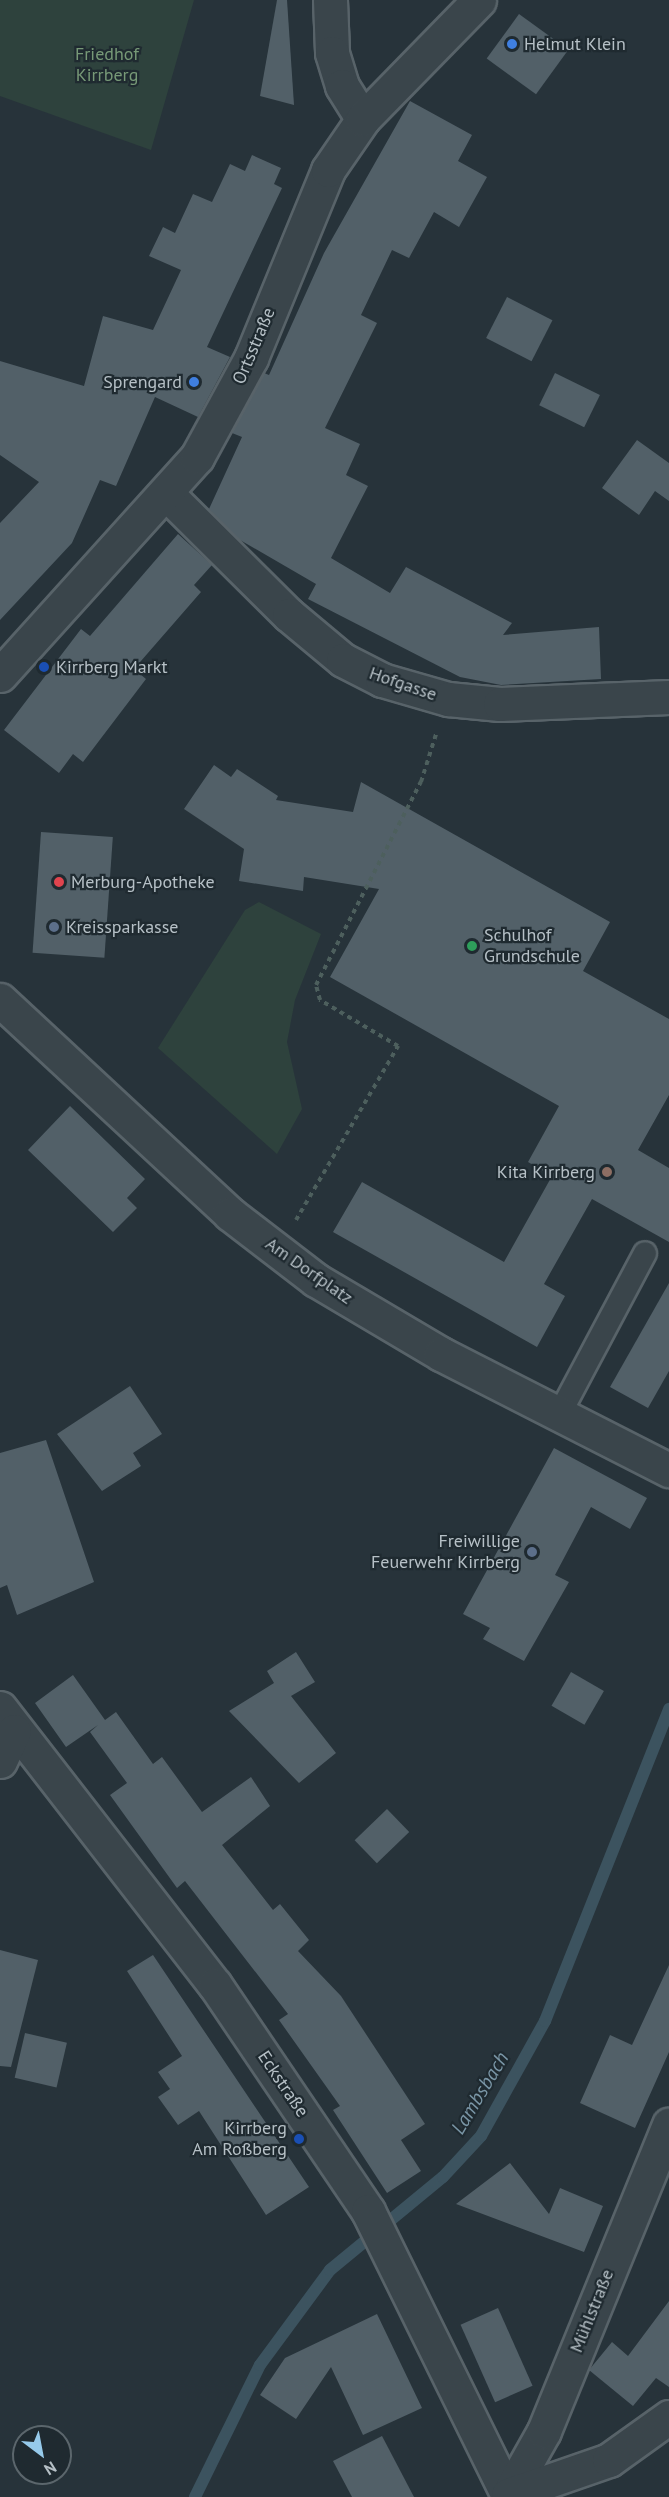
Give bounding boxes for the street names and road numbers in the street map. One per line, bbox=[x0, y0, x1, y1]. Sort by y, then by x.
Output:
street label: Ortsstraße bbox=[228, 304, 280, 388]
street label: Hofgasse bbox=[366, 662, 440, 706]
street label: Am Dorfplatz bbox=[261, 1233, 357, 1309]
street label: Eckstraße bbox=[253, 2047, 313, 2121]
street label: Mühlstraße bbox=[566, 2266, 618, 2356]

